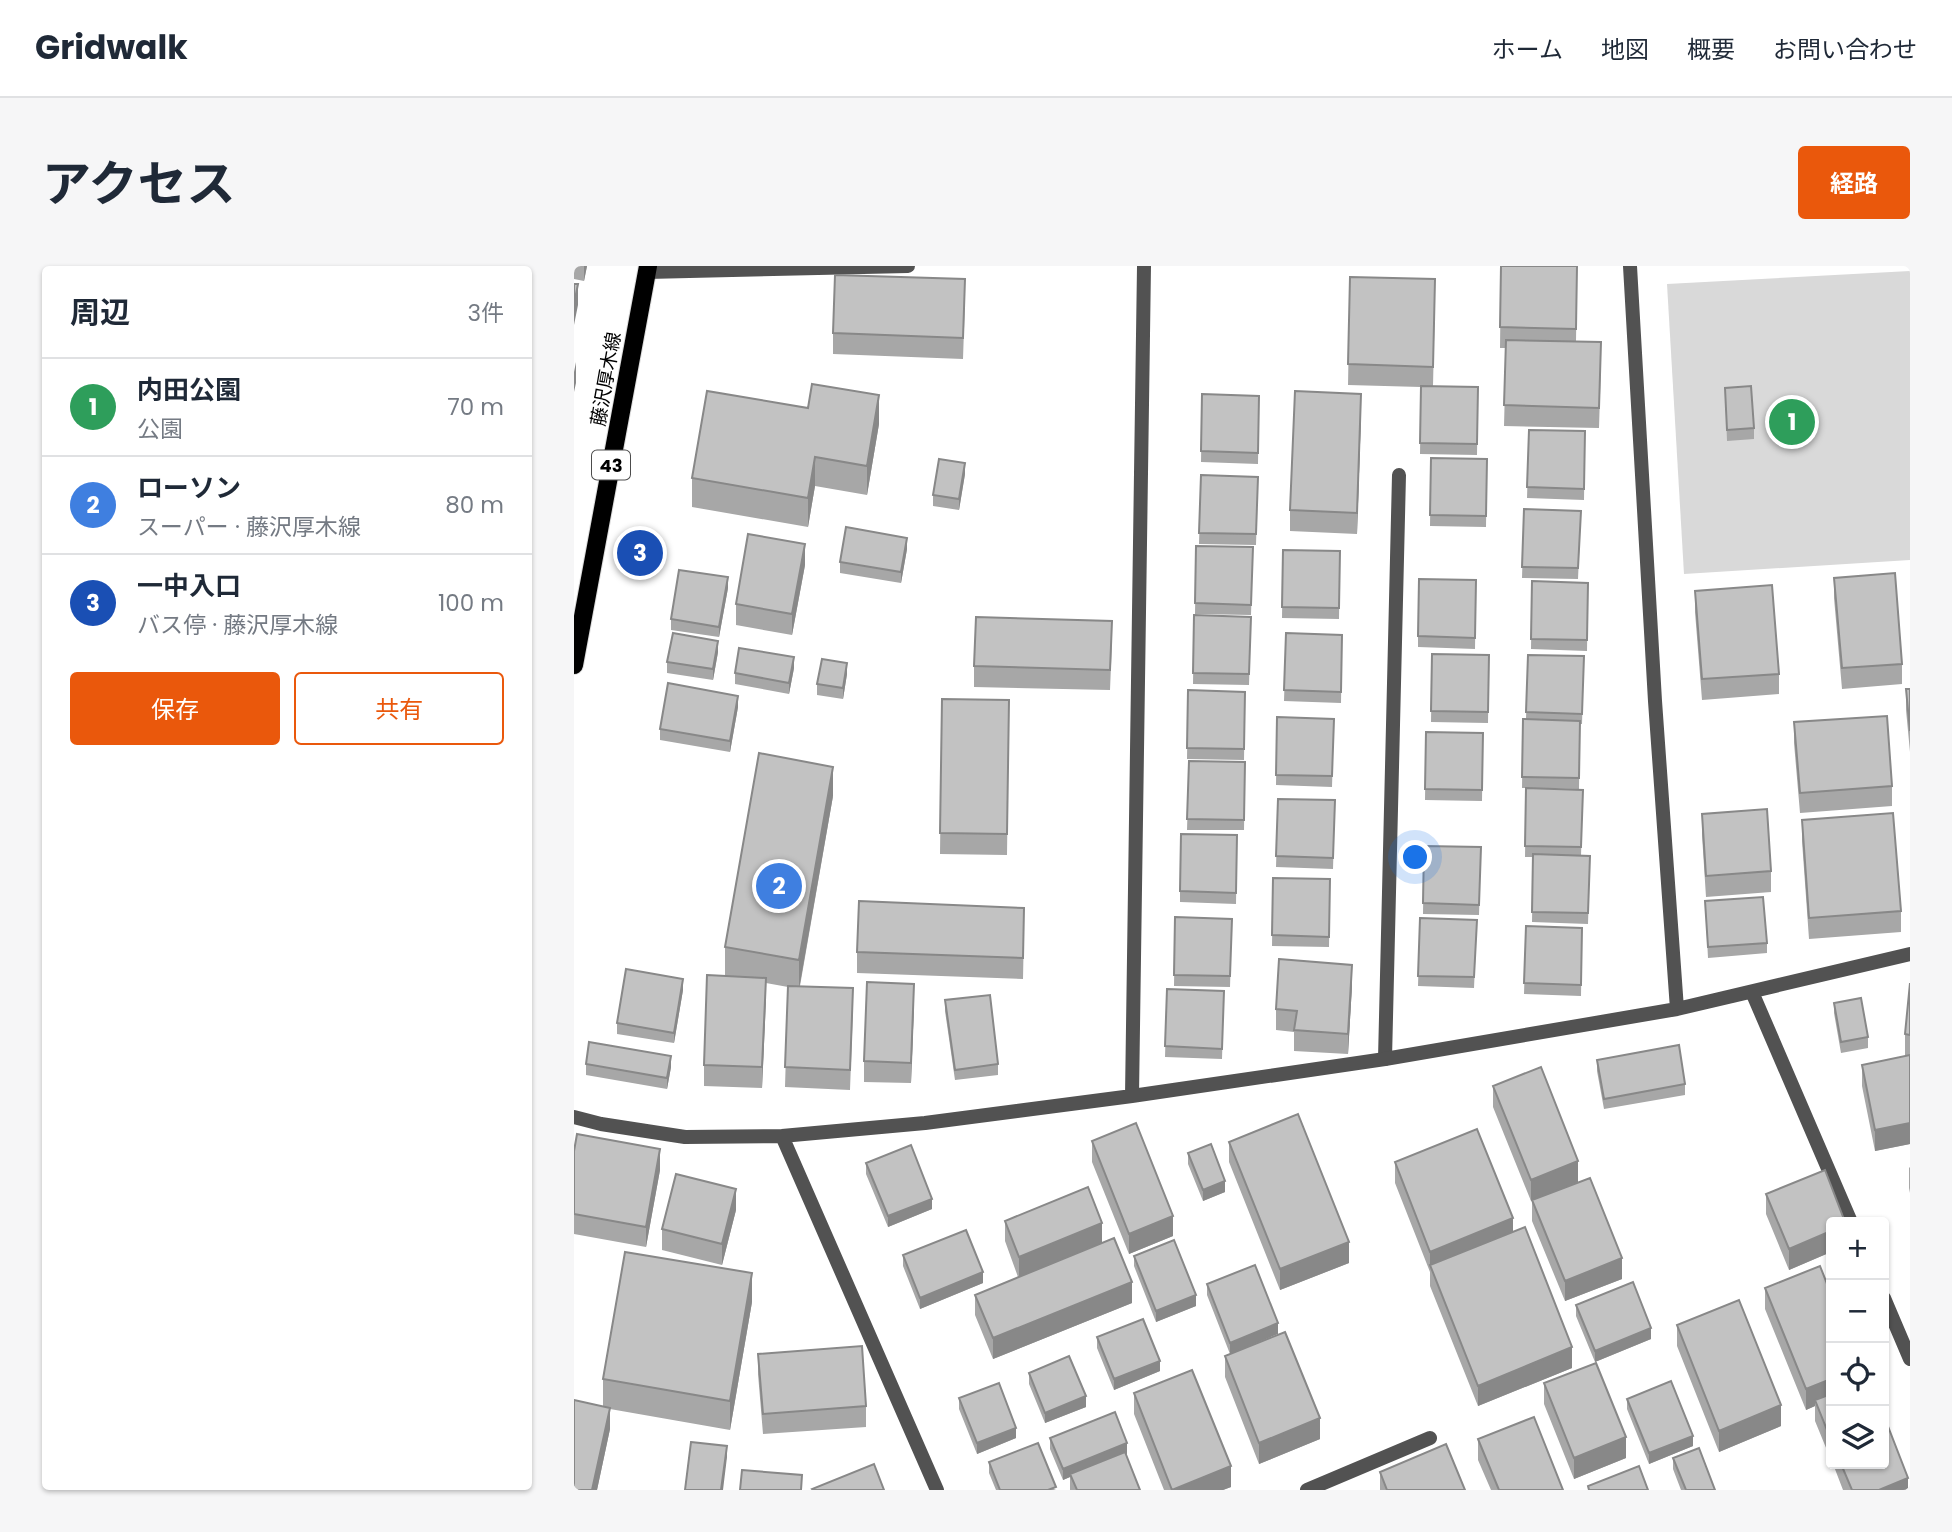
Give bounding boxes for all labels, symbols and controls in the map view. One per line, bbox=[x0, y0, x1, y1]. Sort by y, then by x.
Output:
text: Gridwalk bbox=[35, 24, 188, 71]
text: ホーム bbox=[1492, 33, 1563, 66]
text: 地図 bbox=[1601, 33, 1649, 66]
text: 概要 bbox=[1687, 33, 1735, 66]
text: お問い合わせ bbox=[1773, 33, 1917, 66]
button: 経路 bbox=[1798, 146, 1910, 219]
text: アクセス bbox=[42, 150, 236, 218]
text: 周辺 bbox=[70, 291, 130, 334]
text: 3件 bbox=[467, 297, 504, 329]
street label: 藤沢厚木線 bbox=[584, 330, 628, 428]
text: 内田公園 bbox=[137, 372, 241, 408]
text: 1 bbox=[89, 391, 97, 423]
text: 70 m bbox=[447, 391, 504, 423]
pin: 1 bbox=[1769, 396, 1815, 448]
text: 公園 bbox=[137, 413, 183, 445]
road number: 43 bbox=[592, 450, 630, 480]
text: ローソン bbox=[137, 470, 241, 506]
text: 2 bbox=[86, 489, 100, 521]
text: 80 m bbox=[445, 489, 504, 521]
text: スーパー · 藤沢厚木線 bbox=[137, 511, 361, 543]
pin: 3 bbox=[617, 527, 663, 579]
text: 一中入口 bbox=[137, 568, 241, 604]
text: 3 bbox=[86, 587, 100, 619]
text: 100 m bbox=[438, 587, 504, 619]
text: バス停 · 藤沢厚木線 bbox=[137, 609, 338, 641]
button: 保存 bbox=[70, 672, 280, 745]
button: 共有 bbox=[294, 672, 504, 745]
your location bbox=[1398, 840, 1432, 874]
pin: 2 bbox=[756, 860, 802, 912]
map controls bbox=[1826, 1217, 1889, 1469]
button: + bbox=[1826, 1217, 1889, 1280]
button: − bbox=[1826, 1280, 1889, 1343]
button: locate bbox=[1826, 1343, 1889, 1406]
button: layers bbox=[1826, 1406, 1889, 1469]

